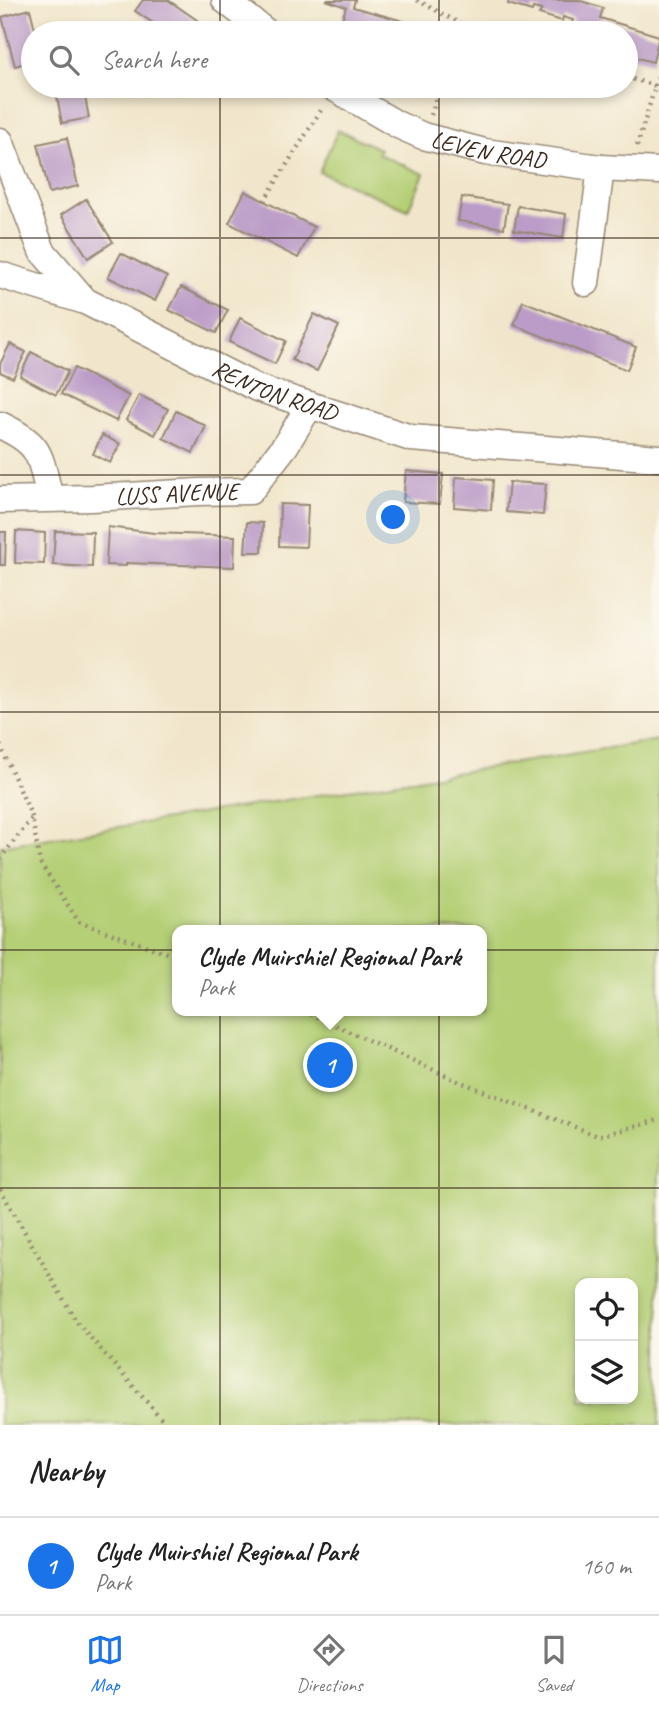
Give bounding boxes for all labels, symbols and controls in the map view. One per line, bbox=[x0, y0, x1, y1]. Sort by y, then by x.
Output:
search box bbox=[21, 21, 638, 98]
icon: search bbox=[45, 41, 83, 79]
text: Search here bbox=[101, 43, 207, 76]
street label: LEVEN ROAD bbox=[428, 124, 550, 176]
street label: RENTON ROAD bbox=[207, 353, 343, 429]
street label: LUSS AVENUE bbox=[115, 476, 241, 512]
your location bbox=[376, 500, 410, 534]
popup bbox=[172, 925, 487, 1016]
text: Clyde Muirshiel Regional Park bbox=[198, 940, 461, 973]
text: Park bbox=[198, 973, 235, 1002]
pin: 1 bbox=[307, 1039, 353, 1091]
map controls bbox=[575, 1278, 638, 1404]
button: locate bbox=[575, 1278, 638, 1341]
button: layers bbox=[575, 1341, 638, 1404]
text: Nearby bbox=[28, 1452, 104, 1490]
text: Clyde Muirshiel Regional Park bbox=[95, 1535, 357, 1568]
text: 1 bbox=[46, 1552, 56, 1581]
text: 160 m bbox=[582, 1552, 631, 1581]
text: Park bbox=[95, 1568, 131, 1597]
tab: Map bbox=[86, 1631, 124, 1697]
tab: Directions bbox=[296, 1631, 363, 1697]
tab: Saved bbox=[535, 1631, 573, 1697]

